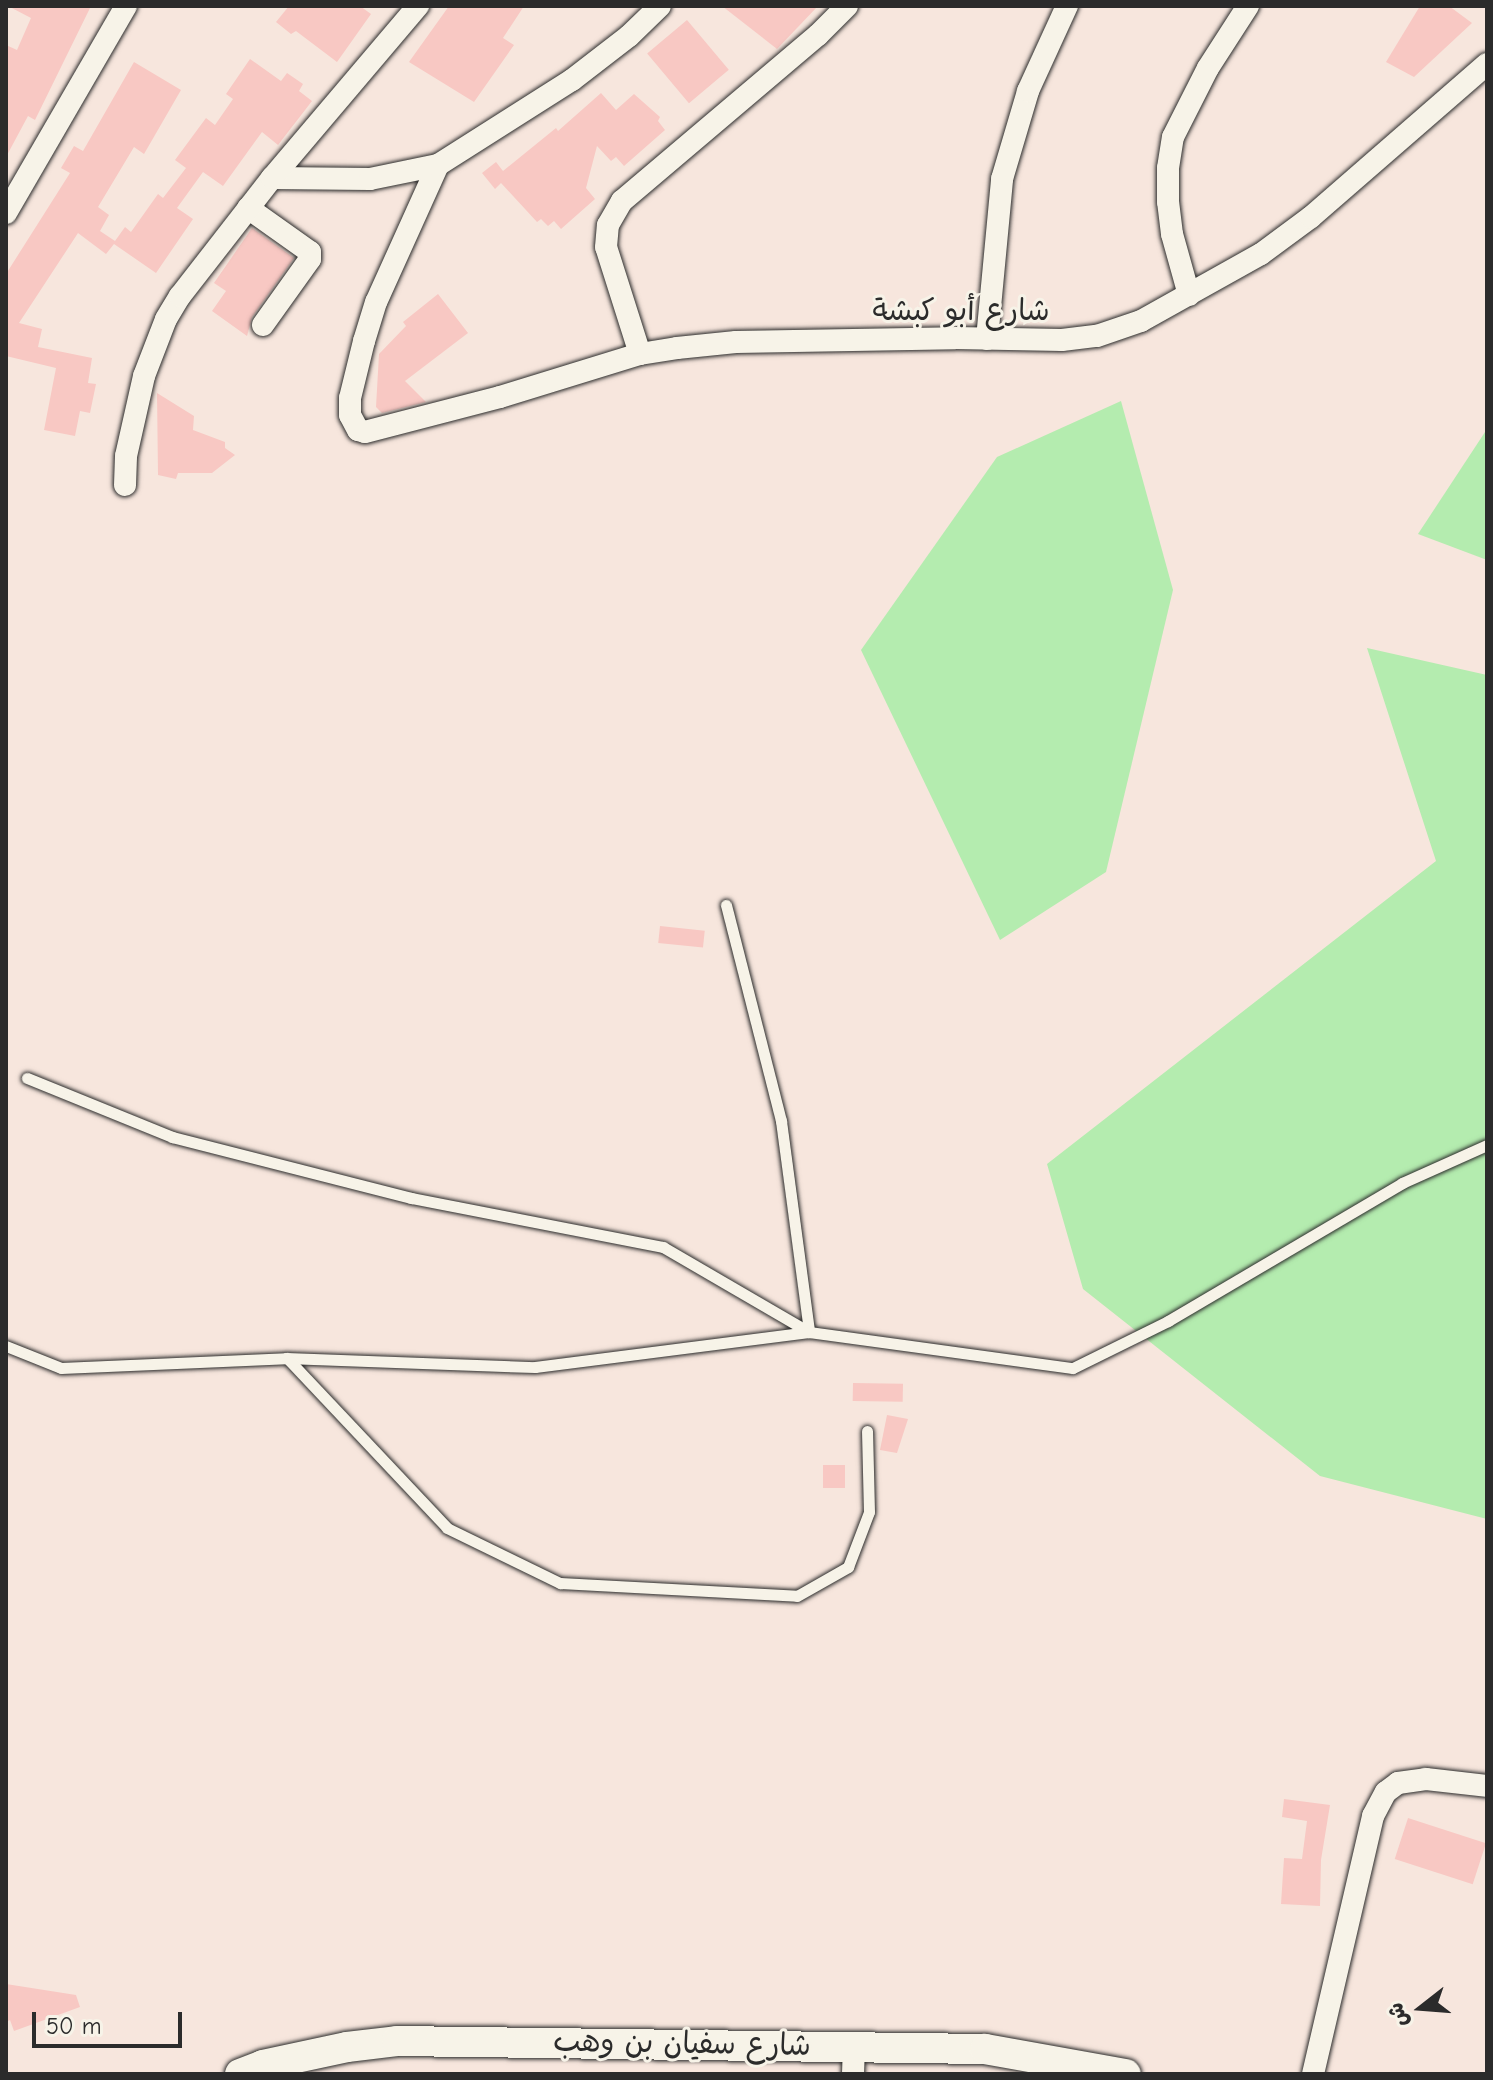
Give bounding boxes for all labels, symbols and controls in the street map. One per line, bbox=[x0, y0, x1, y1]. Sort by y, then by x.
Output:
street label: شارع أبو كبشة bbox=[872, 293, 1050, 329]
north arrow bbox=[1381, 1968, 1461, 2048]
scale bar bbox=[36, 1996, 186, 2046]
text: ش bbox=[1382, 2000, 1414, 2030]
text: 50 m bbox=[46, 2012, 102, 2040]
street label: شارع سفيان بن وهب bbox=[553, 2024, 811, 2064]

